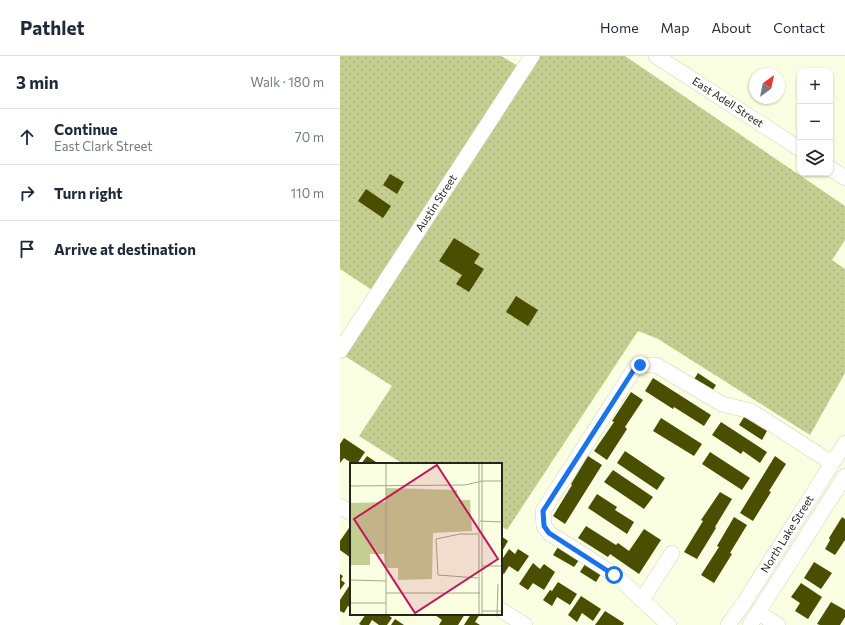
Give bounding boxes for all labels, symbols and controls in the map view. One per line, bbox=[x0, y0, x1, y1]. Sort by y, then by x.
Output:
text: Pathlet bbox=[20, 16, 85, 39]
text: Home bbox=[600, 19, 639, 36]
text: Map bbox=[661, 19, 689, 36]
text: About bbox=[711, 19, 751, 36]
text: Contact bbox=[773, 19, 825, 36]
north arrow bbox=[749, 68, 785, 104]
map controls bbox=[797, 68, 833, 176]
button: + bbox=[797, 68, 833, 104]
text: 3 min bbox=[16, 72, 59, 93]
text: Walk · 180 m bbox=[250, 74, 324, 90]
street label: East Adell Street bbox=[690, 74, 767, 130]
button: − bbox=[797, 104, 833, 140]
text: Continue bbox=[54, 120, 118, 138]
icon: ahead bbox=[16, 126, 38, 148]
text: 70 m bbox=[295, 129, 324, 145]
text: East Clark Street bbox=[54, 138, 153, 154]
button: layers bbox=[797, 140, 833, 176]
street label: Austin Street bbox=[412, 171, 459, 234]
icon: right bbox=[16, 182, 38, 204]
text: Turn right bbox=[54, 184, 123, 202]
text: 110 m bbox=[291, 185, 324, 201]
icon: arrive bbox=[16, 238, 38, 260]
text: Arrive at destination bbox=[54, 240, 196, 258]
route end bbox=[631, 356, 649, 374]
inset map bbox=[350, 463, 502, 615]
street label: North Lake Street bbox=[757, 492, 816, 575]
route start bbox=[605, 566, 623, 584]

